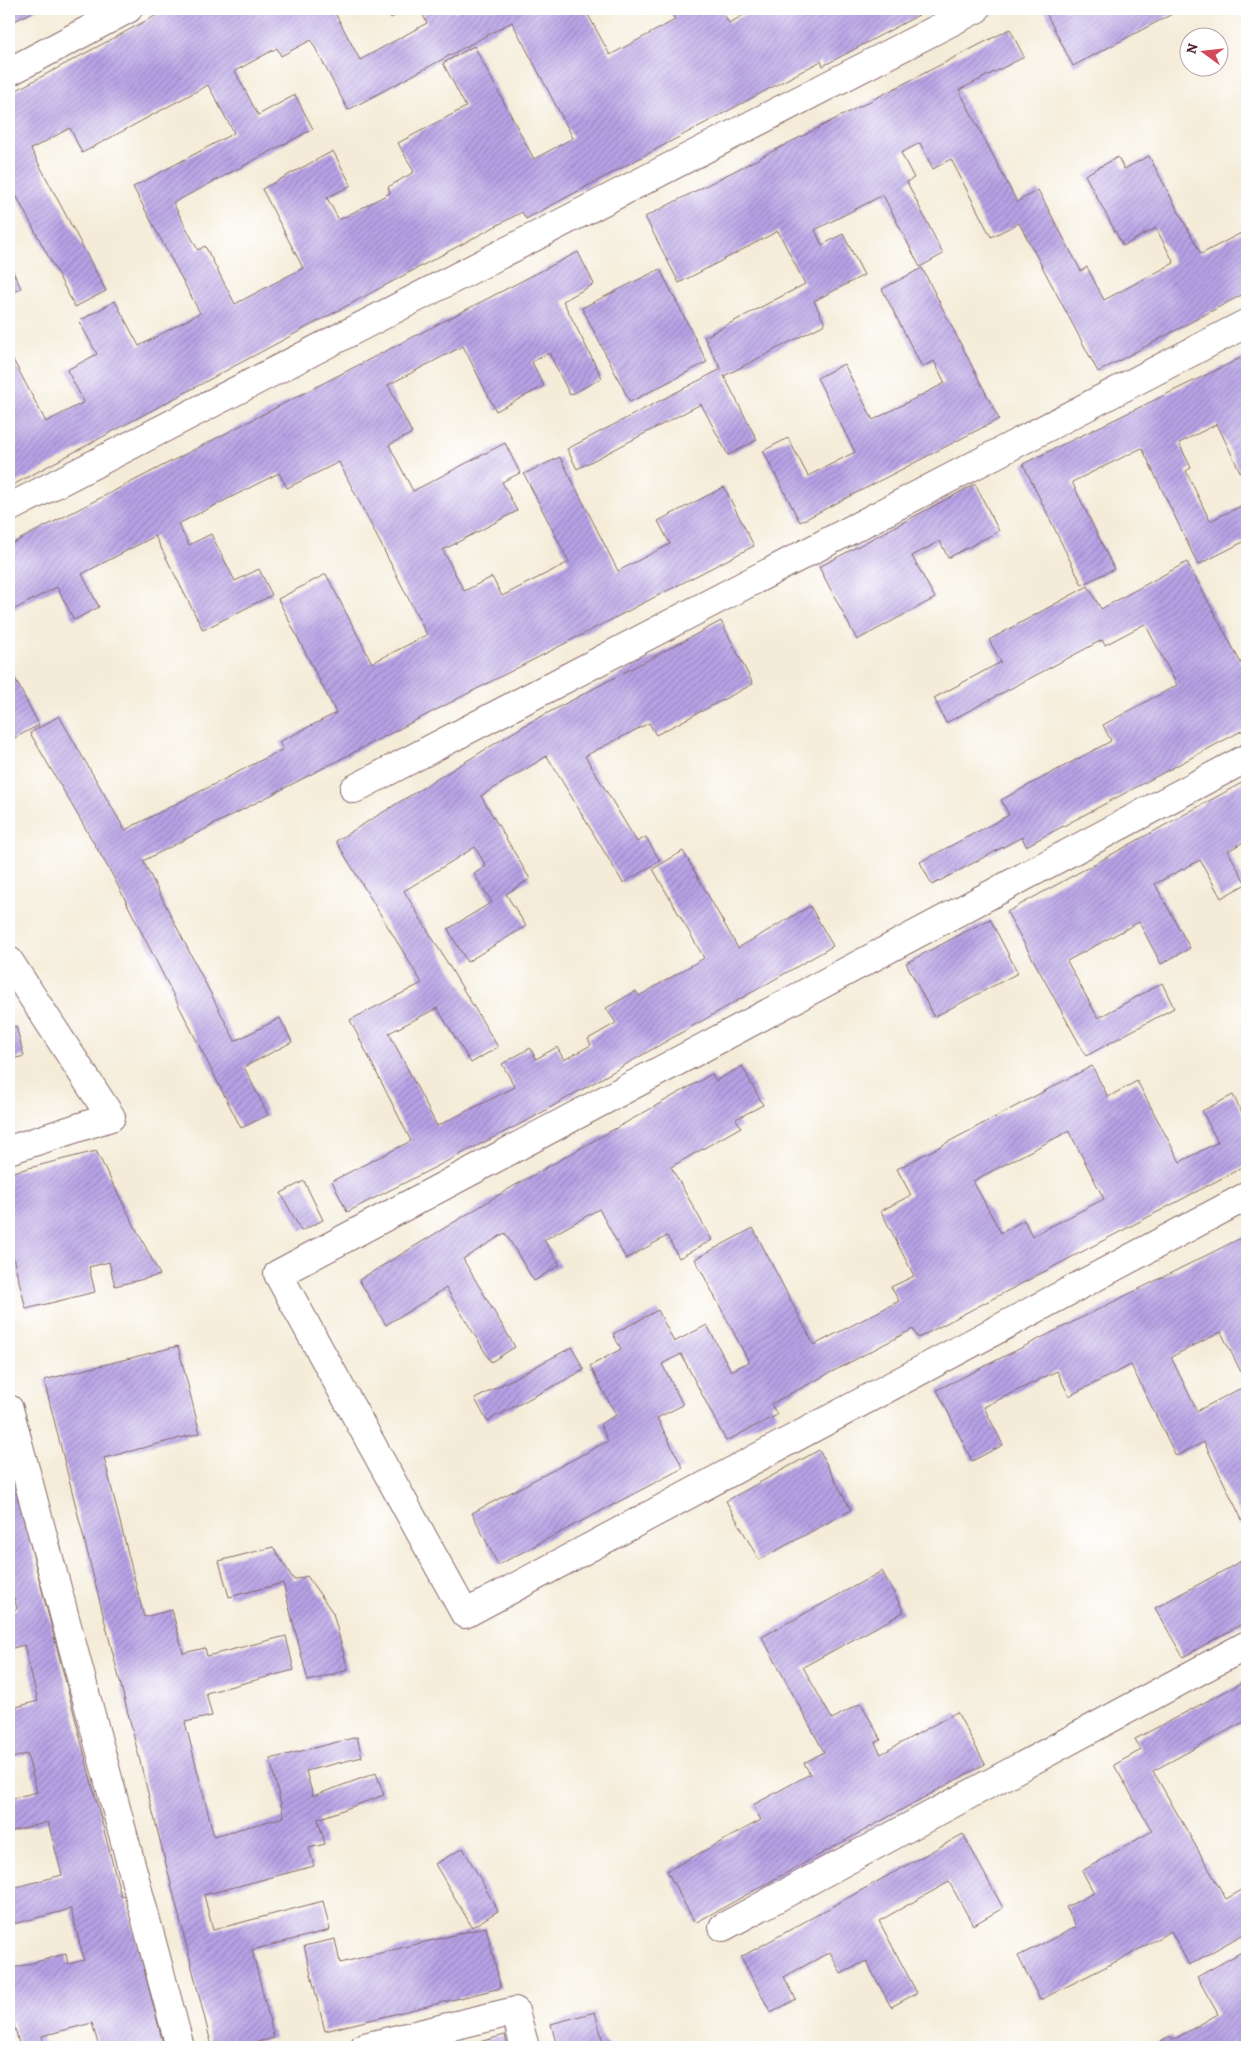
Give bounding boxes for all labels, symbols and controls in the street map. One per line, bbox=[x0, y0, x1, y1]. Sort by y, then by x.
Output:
north arrow bbox=[1178, 28, 1228, 78]
text: N bbox=[1181, 41, 1202, 56]

